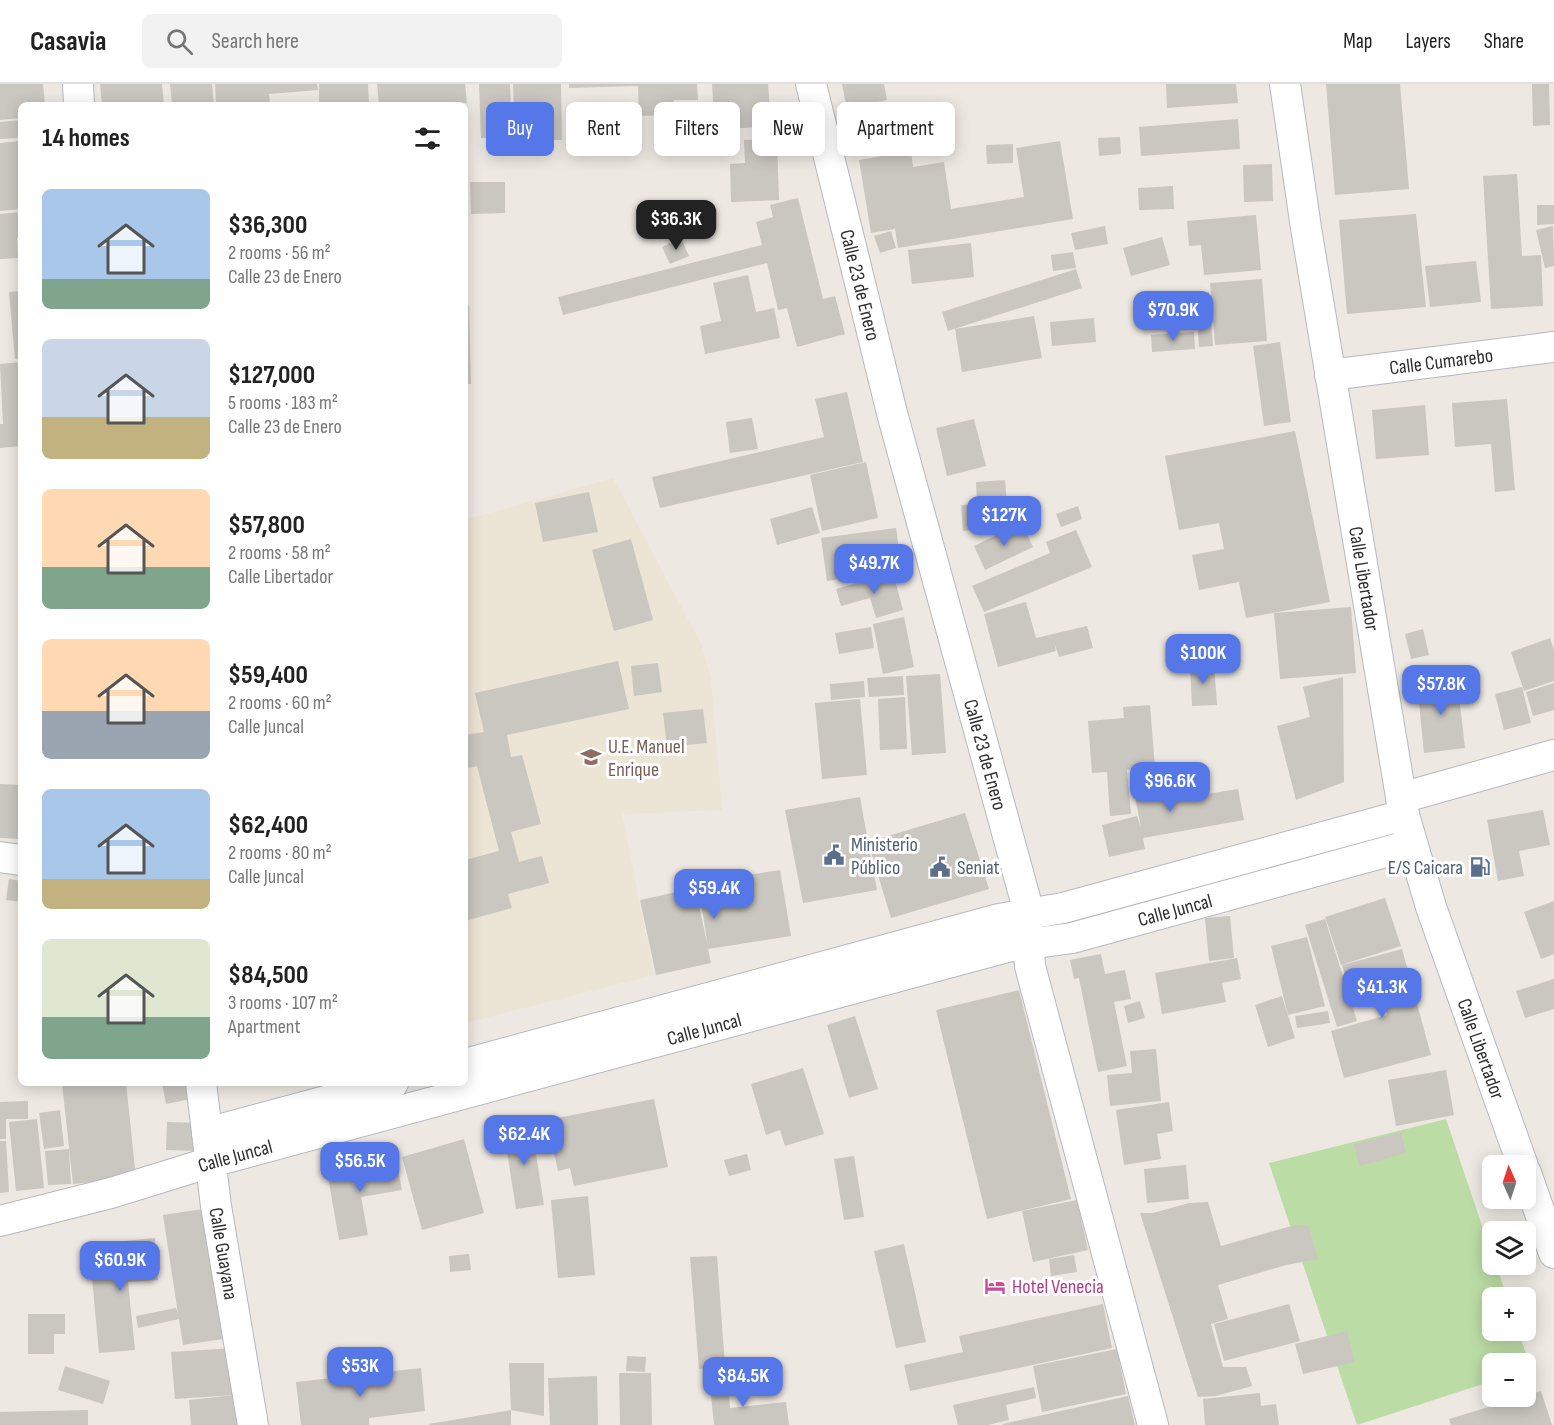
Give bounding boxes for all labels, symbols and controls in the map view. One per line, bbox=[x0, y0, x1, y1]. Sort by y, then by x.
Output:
search box bbox=[142, 14, 562, 68]
text: Casavia bbox=[30, 25, 106, 58]
icon: search bbox=[163, 25, 196, 58]
text: Search here bbox=[211, 28, 299, 55]
text: Map bbox=[1343, 29, 1372, 54]
text: Layers bbox=[1405, 29, 1451, 54]
text: Share bbox=[1484, 29, 1524, 54]
chip: Buy bbox=[486, 102, 554, 156]
chip: Rent bbox=[566, 102, 642, 156]
chip: Filters bbox=[654, 102, 740, 156]
chip: New bbox=[752, 102, 825, 156]
chip: Apartment bbox=[837, 102, 955, 156]
icon: filters bbox=[411, 122, 444, 155]
text: 14 homes bbox=[42, 123, 130, 154]
pin: $36.3K bbox=[627, 200, 725, 251]
text: $36.3K bbox=[650, 207, 702, 231]
text: $36,300 bbox=[228, 210, 307, 241]
icon: home bbox=[90, 213, 162, 285]
street label: Calle 23 de Enero bbox=[834, 227, 885, 343]
text: 2 rooms · 56 m² bbox=[228, 241, 331, 265]
text: Calle 23 de Enero bbox=[228, 265, 342, 289]
pin: $70.9K bbox=[1124, 291, 1222, 342]
text: $70.9K bbox=[1147, 298, 1199, 322]
street label: Calle Cumarebo bbox=[1388, 344, 1495, 380]
text: $127,000 bbox=[228, 360, 315, 391]
icon: home bbox=[90, 363, 162, 435]
text: 5 rooms · 183 m² bbox=[228, 391, 338, 415]
text: Calle 23 de Enero bbox=[228, 415, 342, 439]
pin: $127K bbox=[962, 496, 1046, 547]
text: $127K bbox=[981, 503, 1027, 527]
text: $57,800 bbox=[228, 510, 305, 541]
icon: home bbox=[90, 513, 162, 585]
street label: Calle Libertador bbox=[1343, 525, 1384, 633]
text: 2 rooms · 58 m² bbox=[228, 541, 331, 565]
pin: $49.7K bbox=[825, 544, 923, 595]
text: $49.7K bbox=[848, 551, 900, 575]
text: Calle Libertador bbox=[228, 565, 333, 589]
pin: $100K bbox=[1161, 634, 1245, 685]
text: $100K bbox=[1180, 641, 1226, 665]
text: $59,400 bbox=[228, 660, 308, 691]
icon: home bbox=[90, 663, 162, 735]
pin: $57.8K bbox=[1392, 665, 1490, 716]
text: $57.8K bbox=[1416, 672, 1466, 696]
text: 2 rooms · 60 m² bbox=[228, 691, 332, 715]
street label: Calle 23 de Enero bbox=[958, 697, 1011, 813]
text: Calle Juncal bbox=[228, 715, 304, 739]
place label: U.E. Manuel Enrique bbox=[608, 735, 685, 782]
school or university icon: U.E. Manuel Enrique bbox=[579, 745, 603, 769]
pin: $96.6K bbox=[1121, 762, 1219, 813]
text: $96.6K bbox=[1144, 769, 1196, 793]
text: $62,400 bbox=[228, 810, 308, 841]
icon: home bbox=[90, 813, 162, 885]
place label: Ministerio Público bbox=[851, 833, 918, 880]
text: 2 rooms · 80 m² bbox=[228, 841, 332, 865]
public building icon: Ministerio Público bbox=[822, 843, 846, 867]
public building icon: Seniat bbox=[928, 855, 952, 879]
fuel station icon: E/S Caicara bbox=[1468, 855, 1492, 879]
place label: Seniat bbox=[957, 856, 1000, 880]
place label: E/S Caicara bbox=[1388, 856, 1463, 880]
text: Calle Juncal bbox=[228, 865, 304, 889]
pin: $59.4K bbox=[665, 869, 763, 920]
text: $59.4K bbox=[688, 876, 740, 900]
street label: Calle Juncal bbox=[1135, 889, 1215, 932]
text: $84,500 bbox=[228, 960, 308, 991]
icon: home bbox=[90, 963, 162, 1035]
pin: $41.3K bbox=[1333, 968, 1431, 1019]
text: $41.3K bbox=[1356, 975, 1408, 999]
text: 3 rooms · 107 m² bbox=[228, 991, 338, 1015]
street label: Calle Libertador bbox=[1451, 995, 1509, 1103]
street label: Calle Juncal bbox=[665, 1008, 744, 1051]
text: Apartment bbox=[228, 1015, 301, 1039]
pin: $62.4K bbox=[475, 1115, 573, 1166]
text: $62.4K bbox=[498, 1122, 550, 1146]
street label: Calle Juncal bbox=[195, 1135, 275, 1178]
pin: $56.5K bbox=[311, 1142, 409, 1193]
text: $56.5K bbox=[334, 1149, 386, 1173]
north arrow bbox=[1482, 1155, 1536, 1209]
map controls bbox=[1482, 1155, 1536, 1407]
street label: Calle Guayana bbox=[203, 1206, 243, 1302]
button: layers bbox=[1482, 1221, 1536, 1275]
pin: $60.9K bbox=[71, 1241, 169, 1292]
text: $60.9K bbox=[94, 1248, 146, 1272]
hotel icon: Hotel Venecia bbox=[983, 1274, 1007, 1298]
place label: Hotel Venecia bbox=[1012, 1275, 1104, 1299]
button: + bbox=[1482, 1287, 1536, 1341]
pin: $53K bbox=[324, 1347, 396, 1398]
button: − bbox=[1482, 1353, 1536, 1407]
text: $53K bbox=[341, 1354, 379, 1378]
pin: $84.5K bbox=[694, 1357, 792, 1408]
text: $84.5K bbox=[717, 1364, 769, 1388]

